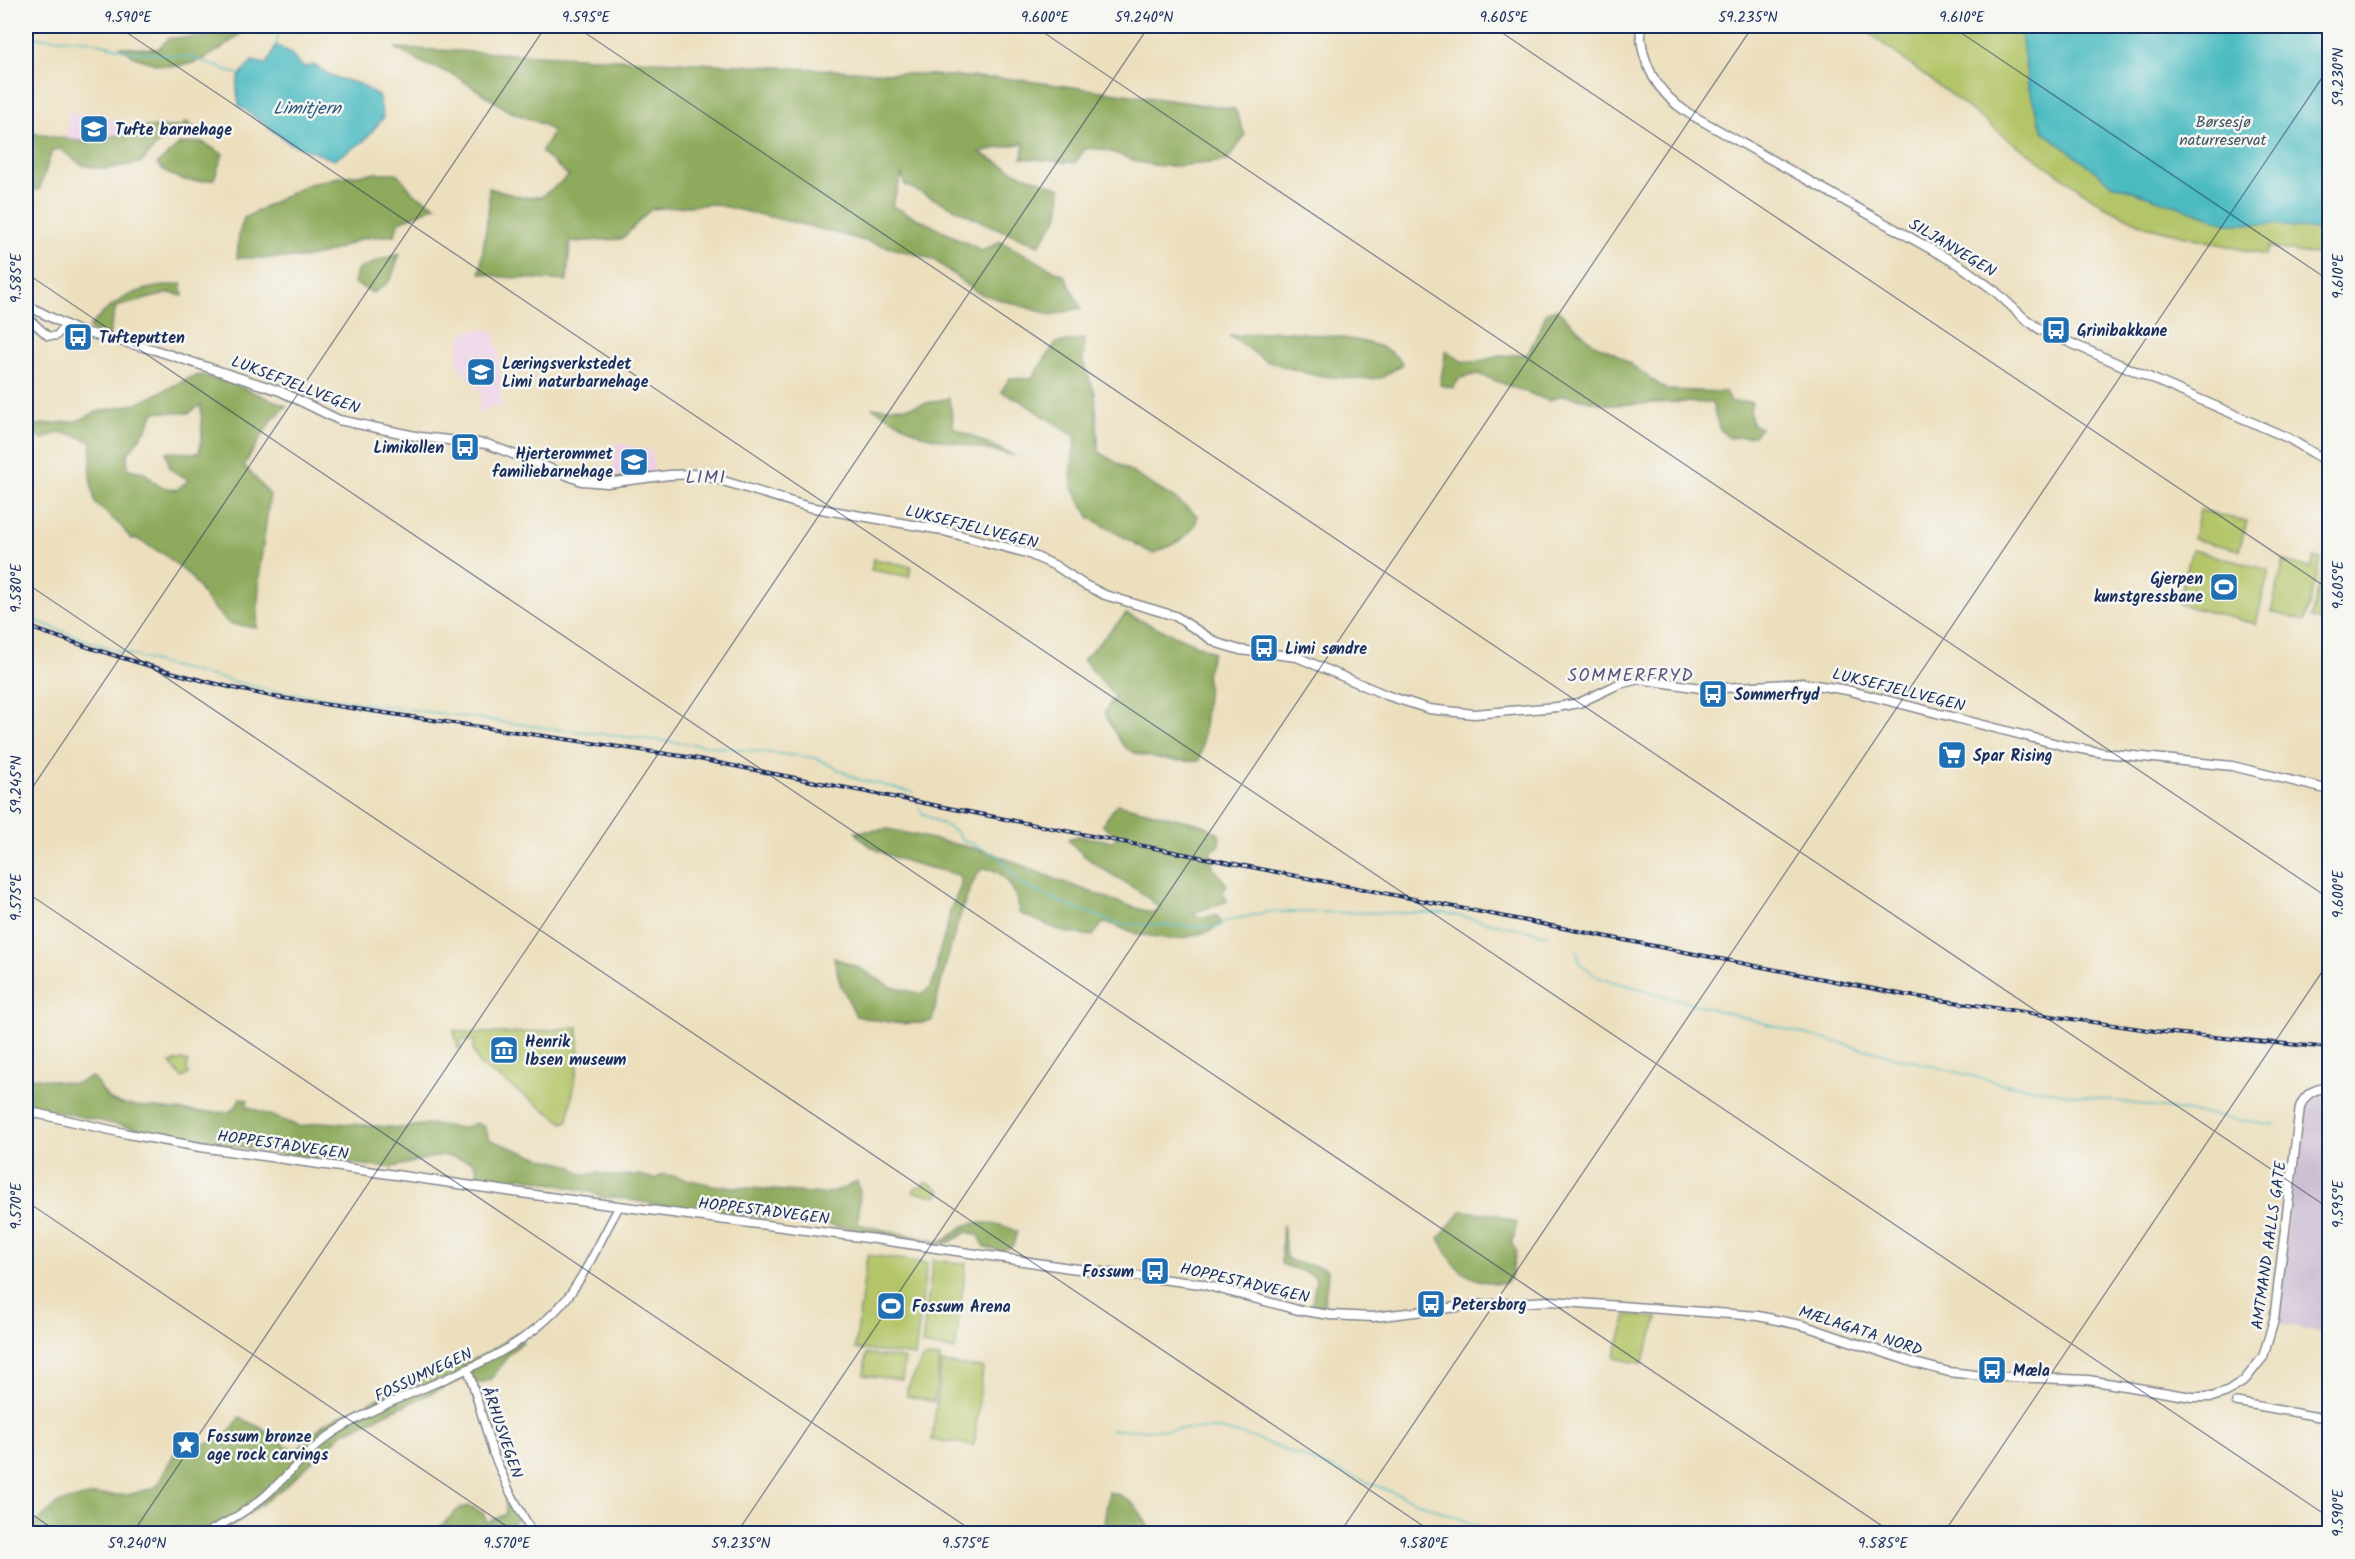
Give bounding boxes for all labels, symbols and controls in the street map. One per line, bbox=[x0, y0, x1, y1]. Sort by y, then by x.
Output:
text: 9.590°E bbox=[104, 6, 153, 30]
text: 9.595°E bbox=[562, 6, 611, 30]
text: 9.600°E bbox=[1021, 6, 1070, 30]
text: 59.240°N bbox=[1115, 6, 1173, 30]
text: 9.605°E bbox=[1480, 6, 1530, 30]
text: 59.235°N bbox=[1718, 6, 1778, 30]
text: 9.610°E bbox=[1939, 6, 1986, 30]
text: 59.230°N bbox=[2327, 48, 2351, 106]
water label: Limitjern bbox=[273, 95, 342, 124]
park label: Børsesjø naturreservat bbox=[2179, 110, 2268, 153]
school or university icon: Tufte barnehage bbox=[78, 113, 110, 145]
place label: Tufte barnehage bbox=[115, 118, 232, 143]
street label: SILJANVEGEN bbox=[1904, 212, 2001, 284]
text: 9.585°E bbox=[5, 252, 29, 303]
text: 9.610°E bbox=[2327, 252, 2351, 299]
bus stop icon: Grinibakkane bbox=[2040, 314, 2072, 346]
place label: Grinibakkane bbox=[2077, 319, 2168, 344]
bus stop icon: Tufteputten bbox=[62, 321, 94, 353]
place label: Tufteputten bbox=[99, 326, 185, 351]
street label: LUKSEFJELLVEGEN bbox=[227, 349, 364, 422]
place label: Læringsverkstedet Limi naturbarnehage bbox=[502, 352, 649, 395]
school or university icon: Læringsverkstedet Limi naturbarnehage bbox=[465, 356, 497, 388]
bus stop icon: Limikollen bbox=[449, 431, 481, 463]
place label: Limikollen bbox=[373, 436, 444, 461]
place label: Hjerterommet familiebarnehage bbox=[492, 442, 614, 485]
school or university icon: Hjerterommet familiebarnehage bbox=[618, 446, 650, 478]
district label: LIMI bbox=[685, 464, 727, 493]
street label: LUKSEFJELLVEGEN bbox=[903, 499, 1041, 556]
text: 9.605°E bbox=[2327, 559, 2351, 609]
text: 9.580°E bbox=[5, 562, 29, 613]
place label: Gjerpen kunstgressbane bbox=[2094, 567, 2203, 610]
sports icon: Gjerpen kunstgressbane bbox=[2208, 571, 2240, 603]
bus stop icon: Limi søndre bbox=[1248, 632, 1280, 664]
place label: Limi søndre bbox=[1285, 637, 1367, 662]
district label: SOMMERFRYD bbox=[1568, 662, 1694, 691]
street label: LUKSEFJELLVEGEN bbox=[1830, 662, 1968, 719]
bus stop icon: Sommerfryd bbox=[1697, 678, 1729, 710]
place label: Sommerfryd bbox=[1734, 683, 1820, 708]
supermarket icon: Spar Rising bbox=[1936, 739, 1968, 771]
place label: Spar Rising bbox=[1973, 744, 2053, 769]
text: 59.245°N bbox=[5, 755, 29, 815]
text: 9.600°E bbox=[2327, 869, 2351, 918]
text: 9.575°E bbox=[5, 872, 29, 921]
place label: Henrik Ibsen museum bbox=[525, 1030, 626, 1073]
museum icon: Henrik Ibsen museum bbox=[488, 1034, 520, 1066]
street label: HOPPESTADVEGEN bbox=[216, 1124, 350, 1167]
street label: AMTMAND AALLS GATE bbox=[2245, 1159, 2294, 1331]
text: 9.595°E bbox=[2327, 1179, 2351, 1228]
text: 9.570°E bbox=[5, 1181, 29, 1230]
street label: HOPPESTADVEGEN bbox=[697, 1191, 831, 1232]
bus stop icon: Fossum bbox=[1139, 1255, 1171, 1287]
street label: HOPPESTADVEGEN bbox=[1177, 1256, 1312, 1311]
place label: Fossum bbox=[1082, 1260, 1134, 1285]
bus stop icon: Petersborg bbox=[1415, 1288, 1447, 1320]
sports icon: Fossum Arena bbox=[875, 1290, 907, 1322]
place label: Petersborg bbox=[1452, 1293, 1527, 1318]
place label: Fossum Arena bbox=[912, 1295, 1011, 1320]
street label: MÆLAGATA NORD bbox=[1795, 1300, 1926, 1363]
street label: FOSSUMVEGEN bbox=[371, 1342, 477, 1409]
bus stop icon: Mæla bbox=[1976, 1354, 2008, 1386]
place label: Mæla bbox=[2013, 1359, 2050, 1384]
street label: ÅRHUSVEGEN bbox=[474, 1383, 529, 1482]
place label: Fossum bronze age rock carvings bbox=[207, 1425, 329, 1468]
place icon: Fossum bronze age rock carvings bbox=[170, 1429, 202, 1461]
text: 9.590°E bbox=[2327, 1488, 2351, 1537]
text: 59.240°N bbox=[108, 1532, 166, 1556]
text: 9.570°E bbox=[483, 1532, 532, 1556]
text: 59.235°N bbox=[711, 1532, 771, 1556]
text: 9.575°E bbox=[942, 1532, 991, 1556]
text: 9.580°E bbox=[1399, 1532, 1450, 1556]
text: 9.585°E bbox=[1858, 1532, 1909, 1556]

